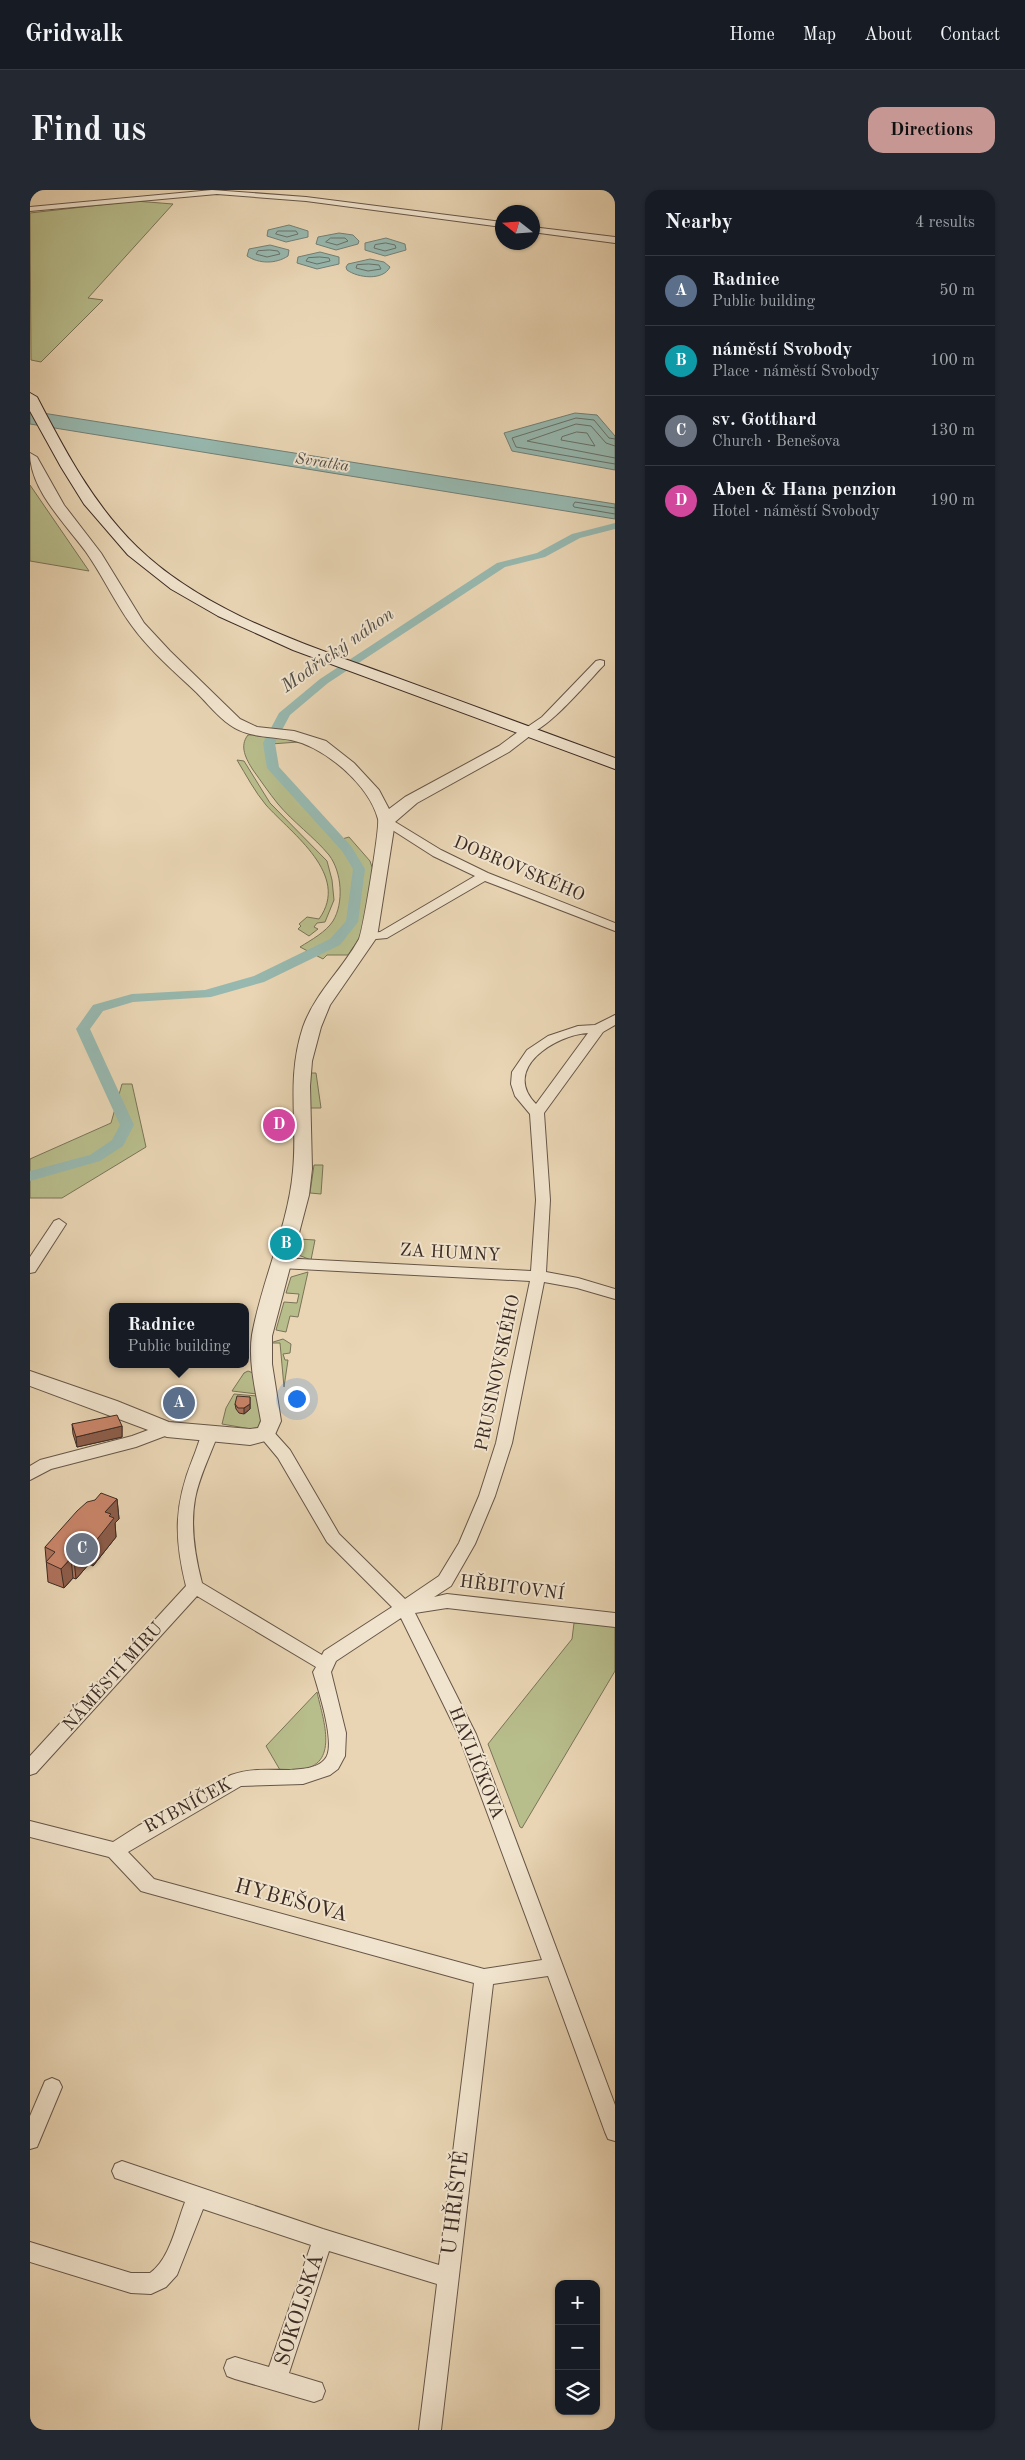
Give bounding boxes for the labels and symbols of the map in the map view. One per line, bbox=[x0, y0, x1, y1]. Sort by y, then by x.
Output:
north arrow bbox=[495, 205, 540, 250]
water label: Svratka bbox=[294, 451, 351, 475]
water label: Modřický náhon bbox=[277, 605, 398, 698]
street label: DOBROVSKÉHO bbox=[451, 829, 589, 905]
pin: D bbox=[263, 1106, 295, 1144]
pin: B bbox=[270, 1225, 302, 1263]
street label: ZA HUMNY bbox=[399, 1241, 501, 1265]
street label: PRUSINOVSKÉHO bbox=[469, 1292, 523, 1453]
pin: A bbox=[163, 1384, 195, 1422]
your location bbox=[284, 1386, 310, 1412]
pin: C bbox=[66, 1530, 98, 1568]
street label: HŘBITOVNÍ bbox=[459, 1568, 566, 1603]
street label: NÁMĚSTÍ MÍRU bbox=[57, 1617, 166, 1735]
street label: HAVLÍČKOVA bbox=[445, 1702, 511, 1822]
street label: RYBNÍČEK bbox=[139, 1771, 235, 1837]
street label: HYBEŠOVA bbox=[232, 1872, 351, 1926]
street label: U HŘIŠTĚ bbox=[435, 2149, 473, 2256]
street label: SOKOLSKÁ bbox=[268, 2250, 328, 2369]

